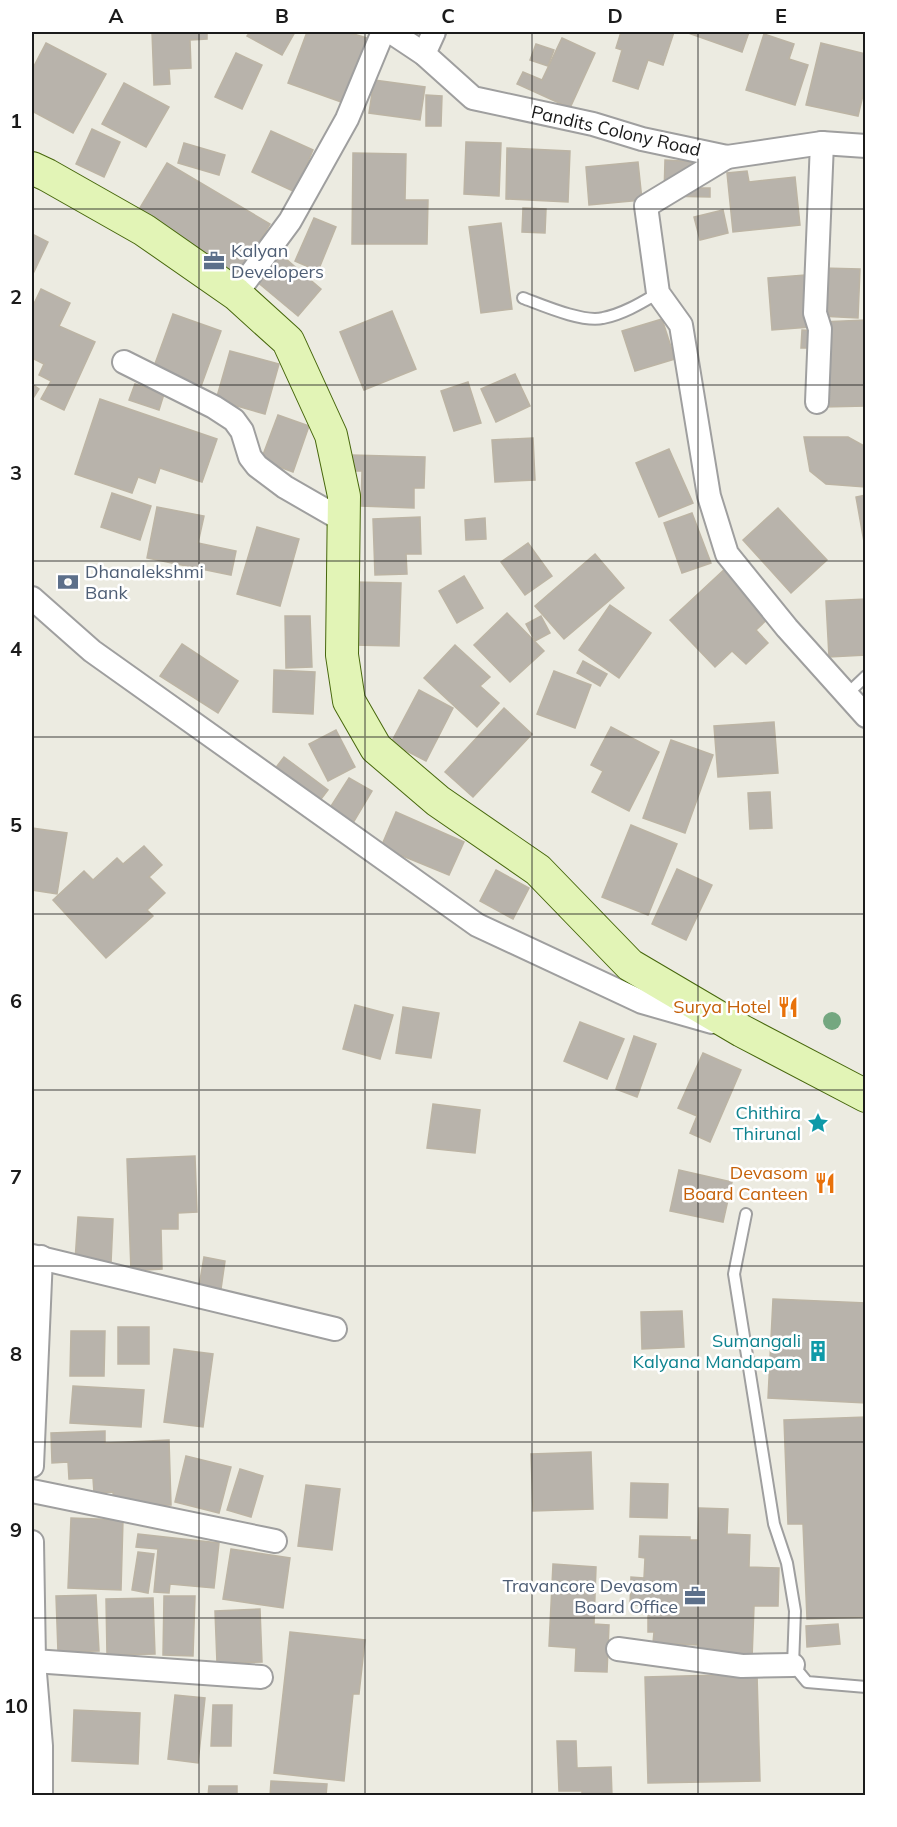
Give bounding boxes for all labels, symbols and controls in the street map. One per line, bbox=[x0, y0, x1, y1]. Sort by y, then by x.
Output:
text: A bbox=[109, 3, 124, 28]
text: B bbox=[275, 3, 289, 28]
text: C bbox=[441, 3, 455, 28]
text: D bbox=[607, 3, 623, 28]
text: E bbox=[775, 3, 787, 28]
street label: Pandits Colony Road bbox=[529, 100, 703, 161]
text: 1 bbox=[10, 108, 22, 133]
place label: Kalyan Developers bbox=[231, 239, 324, 283]
office icon: Kalyan Developers bbox=[202, 249, 226, 273]
text: 2 bbox=[10, 284, 22, 309]
text: 3 bbox=[10, 460, 22, 485]
place label: Dhanalekshmi Bank bbox=[85, 560, 204, 604]
bank icon: Dhanalekshmi Bank bbox=[56, 570, 80, 594]
text: 4 bbox=[10, 636, 22, 661]
text: 5 bbox=[10, 812, 22, 837]
text: 6 bbox=[10, 988, 22, 1013]
place label: Surya Hotel bbox=[673, 995, 771, 1018]
restaurant icon: Surya Hotel bbox=[776, 995, 800, 1019]
place label: Chithira Thirunal bbox=[733, 1101, 801, 1145]
place icon: Chithira Thirunal bbox=[806, 1111, 830, 1135]
place label: Devasom Board Canteen bbox=[683, 1161, 808, 1205]
text: 7 bbox=[10, 1164, 22, 1189]
restaurant icon: Devasom Board Canteen bbox=[813, 1171, 837, 1195]
place label: Sumangali Kalyana Mandapam bbox=[632, 1329, 801, 1373]
building icon: Sumangali Kalyana Mandapam bbox=[806, 1339, 830, 1363]
text: 8 bbox=[10, 1341, 22, 1366]
text: 9 bbox=[10, 1517, 22, 1542]
place label: Travancore Devasom Board Office bbox=[502, 1574, 678, 1618]
office icon: Travancore Devasom Board Office bbox=[683, 1584, 707, 1608]
text: 10 bbox=[4, 1693, 28, 1718]

